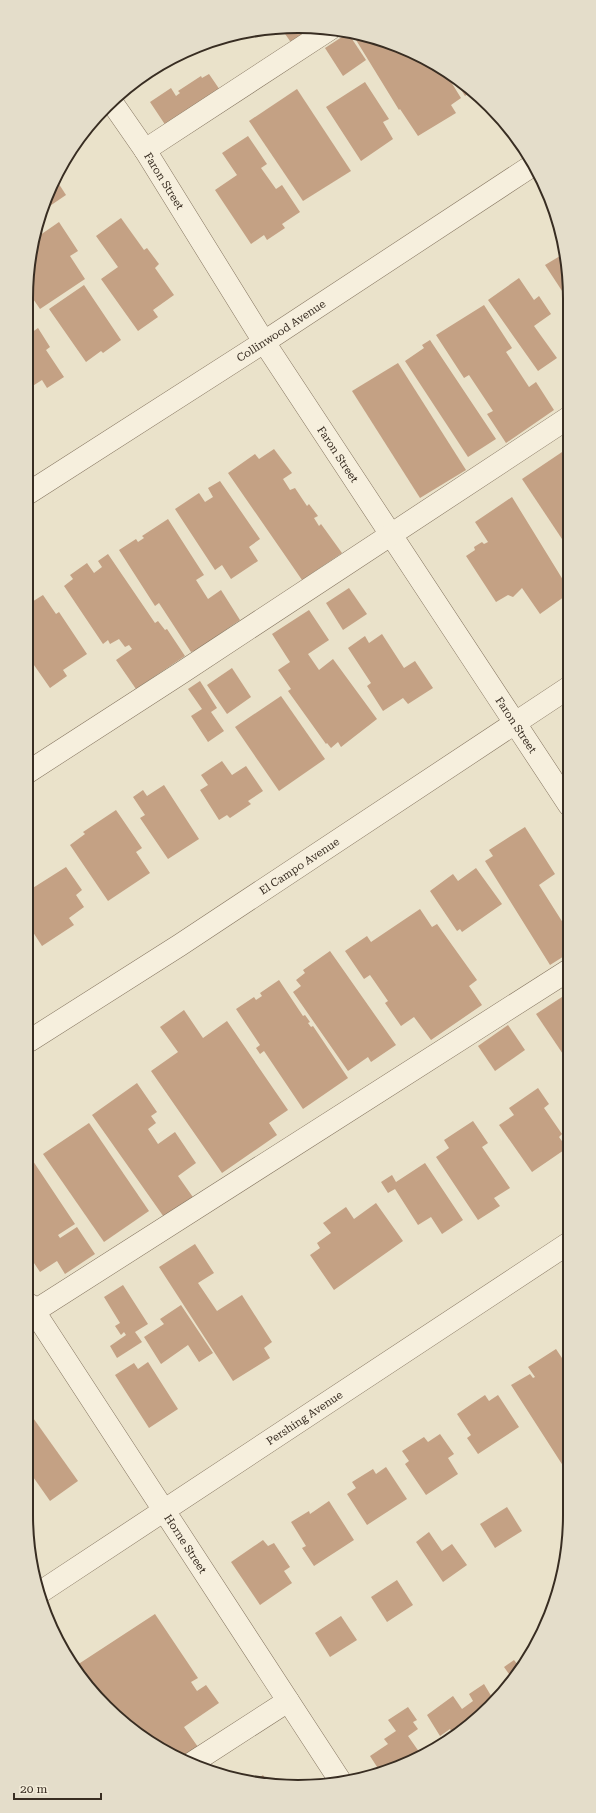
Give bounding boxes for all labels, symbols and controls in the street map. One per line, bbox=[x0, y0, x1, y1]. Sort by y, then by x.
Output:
street label: Faron Street bbox=[141, 150, 186, 212]
street label: Collinwood Avenue bbox=[234, 297, 328, 365]
street label: Faron Street bbox=[314, 424, 361, 485]
street label: Faron Street bbox=[493, 695, 539, 756]
street label: El Campo Avenue bbox=[257, 835, 342, 898]
street label: Pershing Avenue bbox=[264, 1388, 345, 1448]
street label: Horne Street bbox=[161, 1512, 209, 1576]
scale bar bbox=[14, 1775, 101, 1801]
text: 20 m bbox=[20, 1782, 47, 1796]

